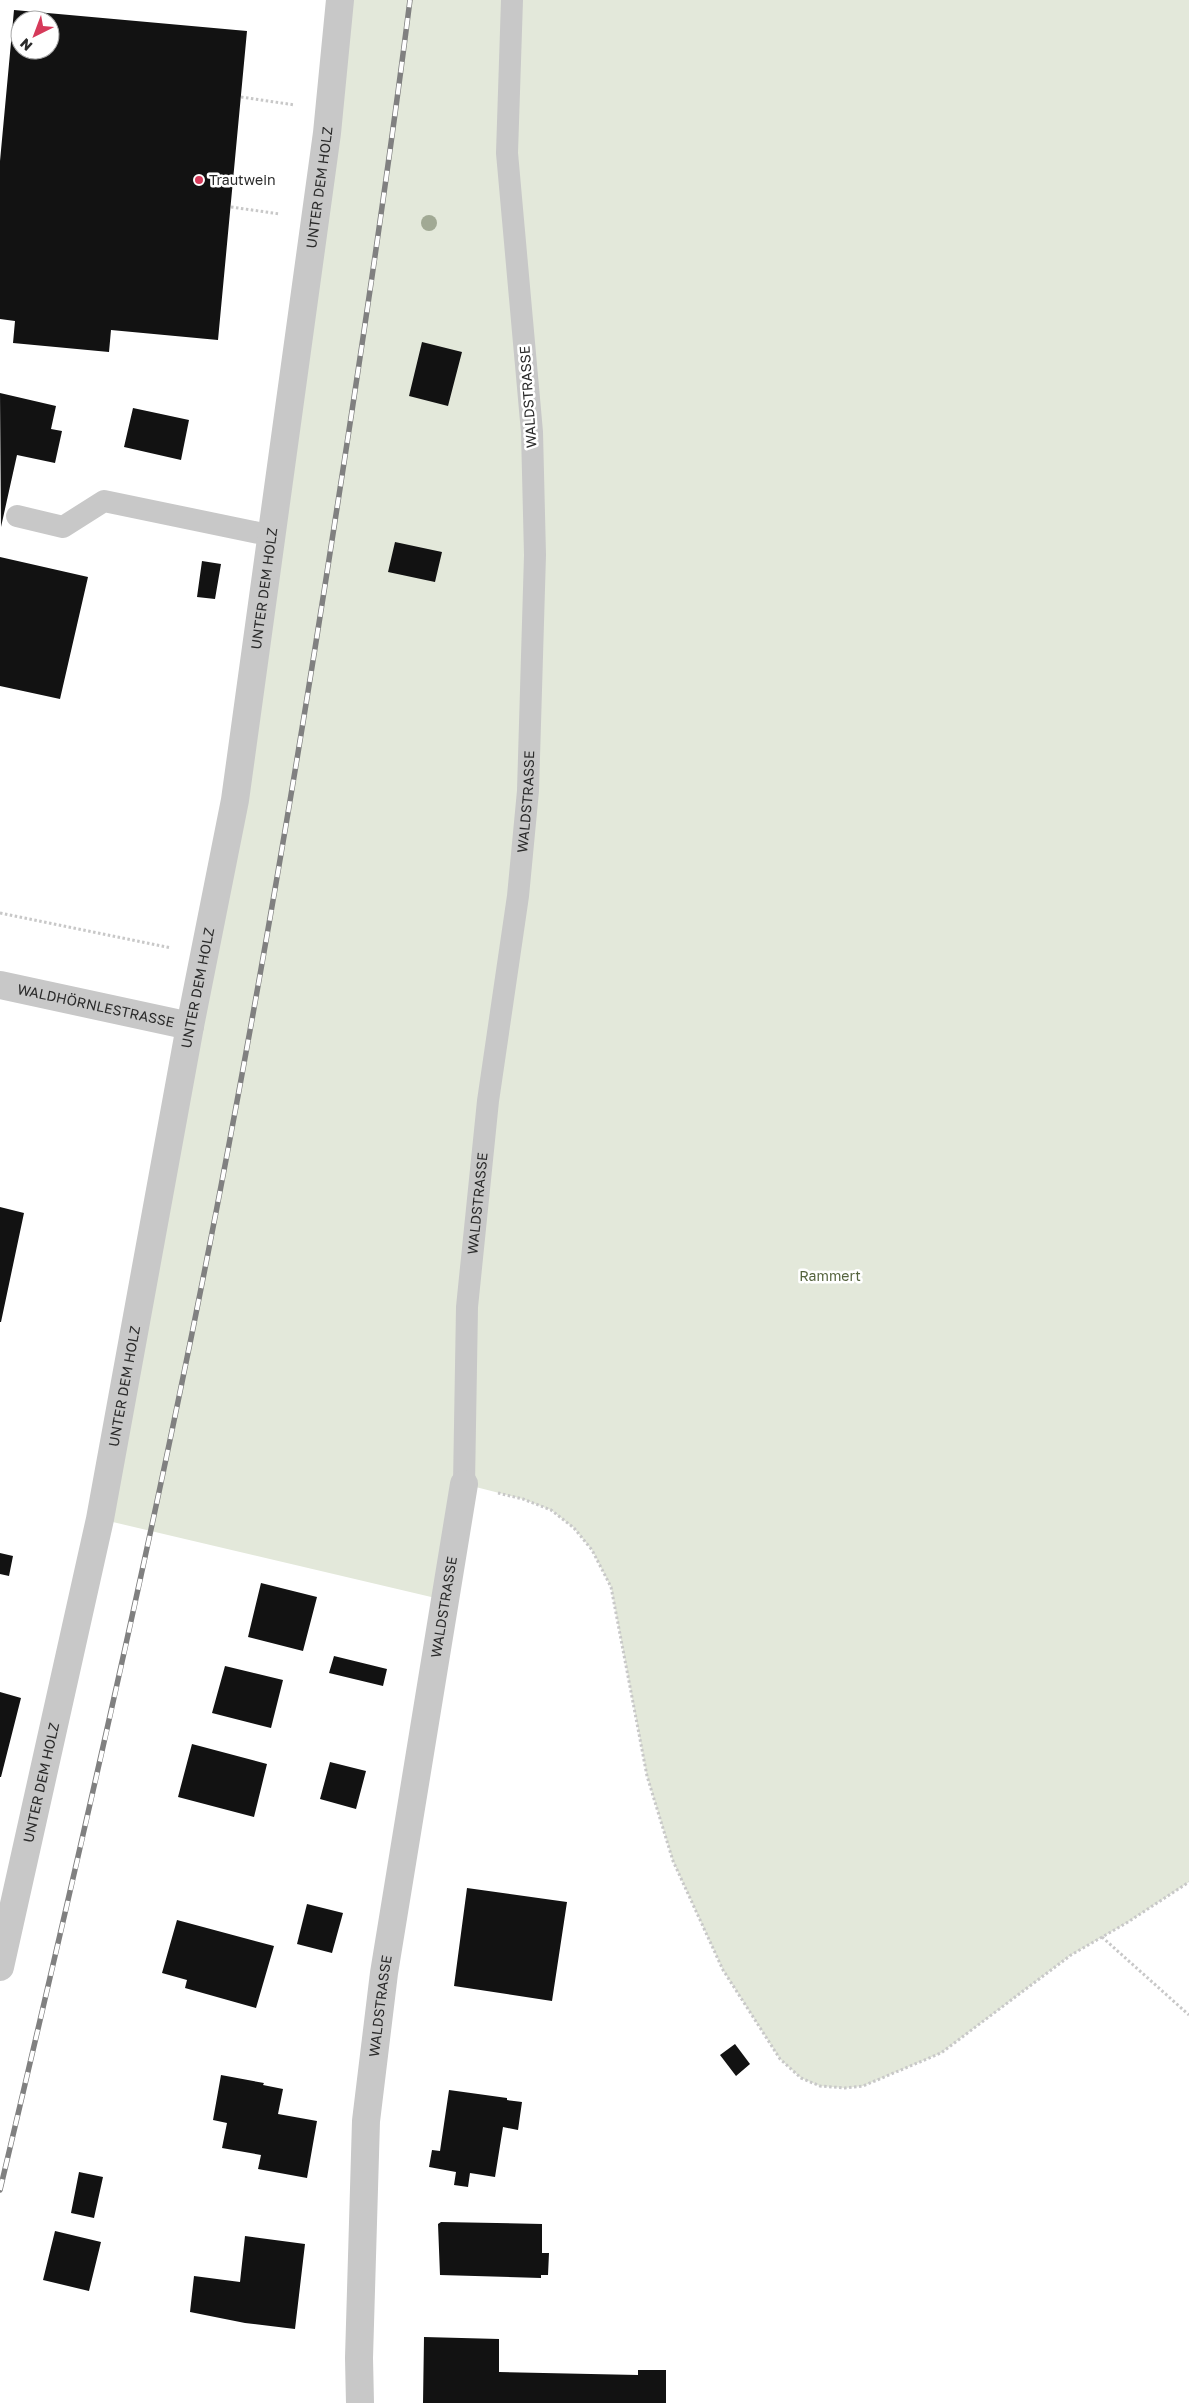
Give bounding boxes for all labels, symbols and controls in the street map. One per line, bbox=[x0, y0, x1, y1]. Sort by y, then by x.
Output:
north arrow bbox=[10, 10, 60, 60]
text: N bbox=[16, 35, 36, 55]
street label: UNTER DEM HOLZ bbox=[302, 126, 336, 249]
place label: Trautwein bbox=[209, 171, 276, 188]
marker: Trautwein bbox=[193, 174, 205, 186]
street label: WALDSTRASSE bbox=[515, 345, 540, 449]
street label: UNTER DEM HOLZ bbox=[247, 527, 280, 650]
street label: WALDSTRASSE bbox=[513, 750, 537, 854]
street label: UNTER DEM HOLZ bbox=[177, 926, 217, 1050]
street label: WALDHÖRNLESTRASSE bbox=[16, 980, 176, 1030]
street label: WALDSTRASSE bbox=[463, 1152, 491, 1255]
park label: Rammert bbox=[799, 1267, 861, 1284]
street label: UNTER DEM HOLZ bbox=[104, 1324, 143, 1448]
street label: WALDSTRASSE bbox=[427, 1555, 460, 1659]
street label: UNTER DEM HOLZ bbox=[19, 1721, 62, 1844]
street label: WALDSTRASSE bbox=[365, 1954, 395, 2058]

